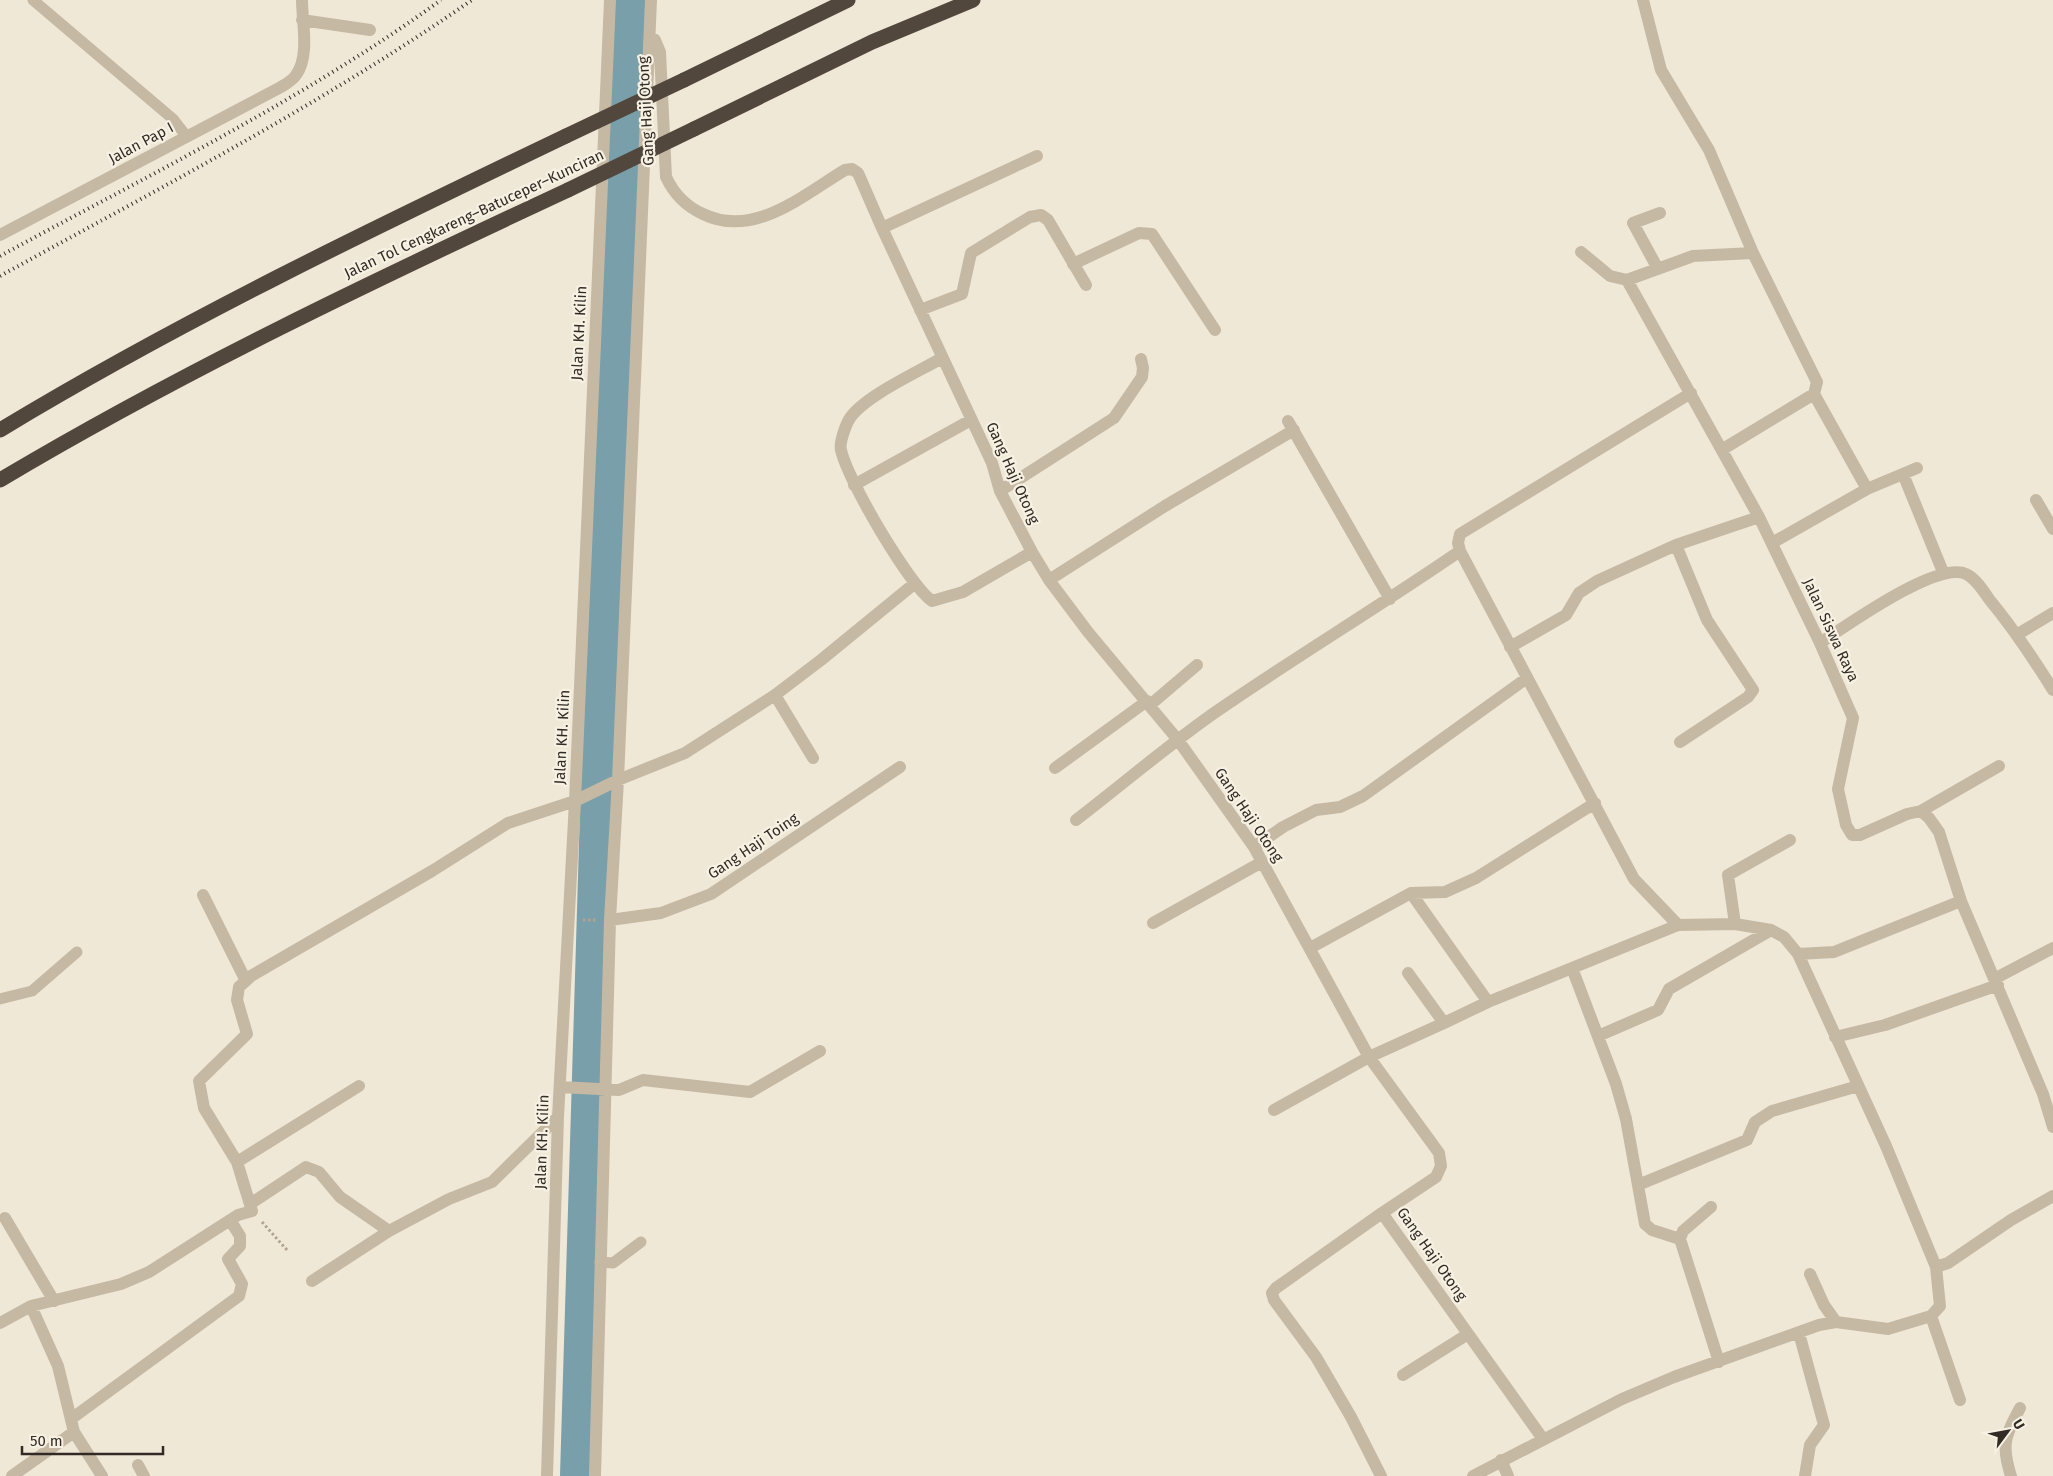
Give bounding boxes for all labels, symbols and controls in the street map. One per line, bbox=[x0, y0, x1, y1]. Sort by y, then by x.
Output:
street label: Gang Haji Otong bbox=[634, 56, 658, 166]
street label: Jalan Pap I bbox=[105, 118, 177, 168]
street label: Jalan Tol Cengkareng–Batuceper–Kunciran bbox=[341, 146, 607, 282]
street label: Jalan KH. Kilin bbox=[568, 285, 590, 381]
street label: Gang Haji Otong bbox=[982, 419, 1044, 527]
street label: Jalan Siswa Raya bbox=[1799, 575, 1863, 685]
street label: Jalan KH. Kilin bbox=[551, 689, 573, 785]
street label: Gang Haji Otong bbox=[1211, 764, 1287, 866]
street label: Gang Haji Toing bbox=[704, 809, 802, 883]
street label: Jalan KH. Kilin bbox=[531, 1094, 553, 1190]
street label: Gang Haji Otong bbox=[1393, 1204, 1471, 1304]
north arrow bbox=[1983, 1406, 2033, 1456]
text: U bbox=[2009, 1416, 2028, 1433]
scale bar bbox=[22, 1424, 164, 1456]
text: 50 m bbox=[30, 1432, 63, 1450]

